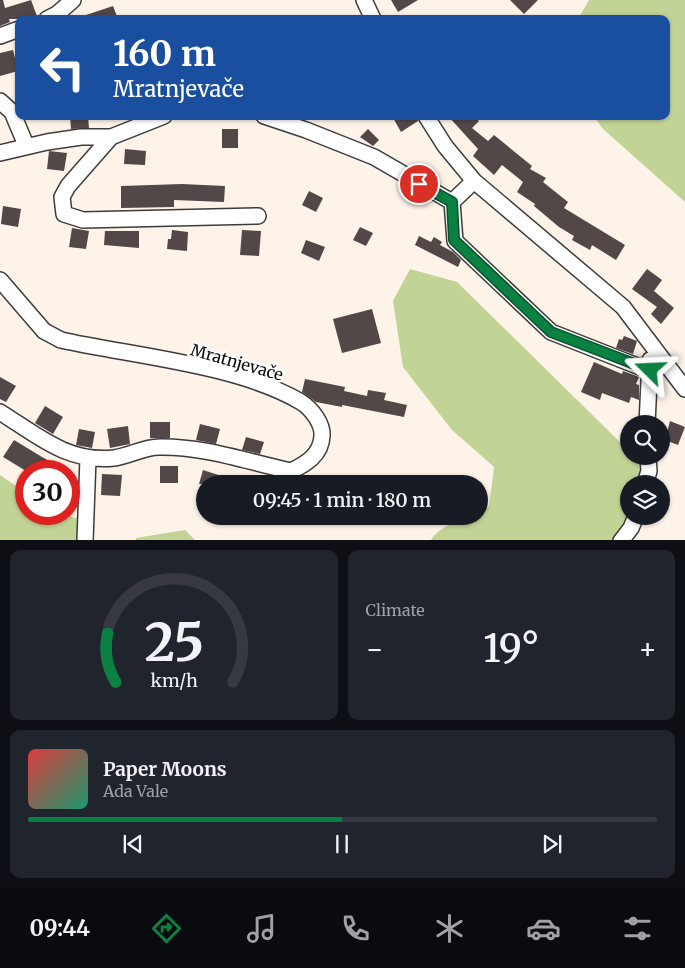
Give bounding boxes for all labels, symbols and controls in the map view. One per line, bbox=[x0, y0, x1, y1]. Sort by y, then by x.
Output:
text: 160 m bbox=[113, 32, 216, 76]
icon: left bbox=[30, 35, 95, 100]
text: Mratnjevače bbox=[113, 75, 244, 103]
pin bbox=[398, 163, 440, 205]
icon: arrive bbox=[405, 170, 433, 198]
street label: Mratnjevače bbox=[188, 339, 286, 385]
position arrow bbox=[623, 343, 675, 395]
map controls bbox=[620, 415, 670, 525]
button: search bbox=[620, 415, 670, 465]
speed limit sign: 30 bbox=[15, 460, 80, 525]
button: layers bbox=[620, 475, 670, 525]
text: 09:45 · 1 min · 180 m bbox=[253, 488, 431, 512]
text: Climate bbox=[366, 600, 425, 620]
text: 25 bbox=[144, 610, 204, 675]
text: 19° bbox=[483, 625, 539, 672]
text: − bbox=[366, 631, 384, 667]
text: + bbox=[638, 631, 657, 667]
text: km/h bbox=[150, 669, 198, 692]
text: Paper Moons bbox=[103, 757, 227, 781]
text: Ada Vale bbox=[103, 781, 168, 801]
icon: previous bbox=[119, 830, 147, 858]
icon: pause bbox=[328, 830, 356, 858]
icon: next bbox=[538, 830, 566, 858]
icon: directions bbox=[149, 911, 184, 946]
icon: music bbox=[244, 911, 279, 946]
icon: phone bbox=[338, 911, 373, 946]
icon: climate bbox=[432, 911, 467, 946]
icon: car bbox=[526, 911, 561, 946]
icon: filters bbox=[620, 911, 655, 946]
text: 09:44 bbox=[30, 914, 90, 942]

